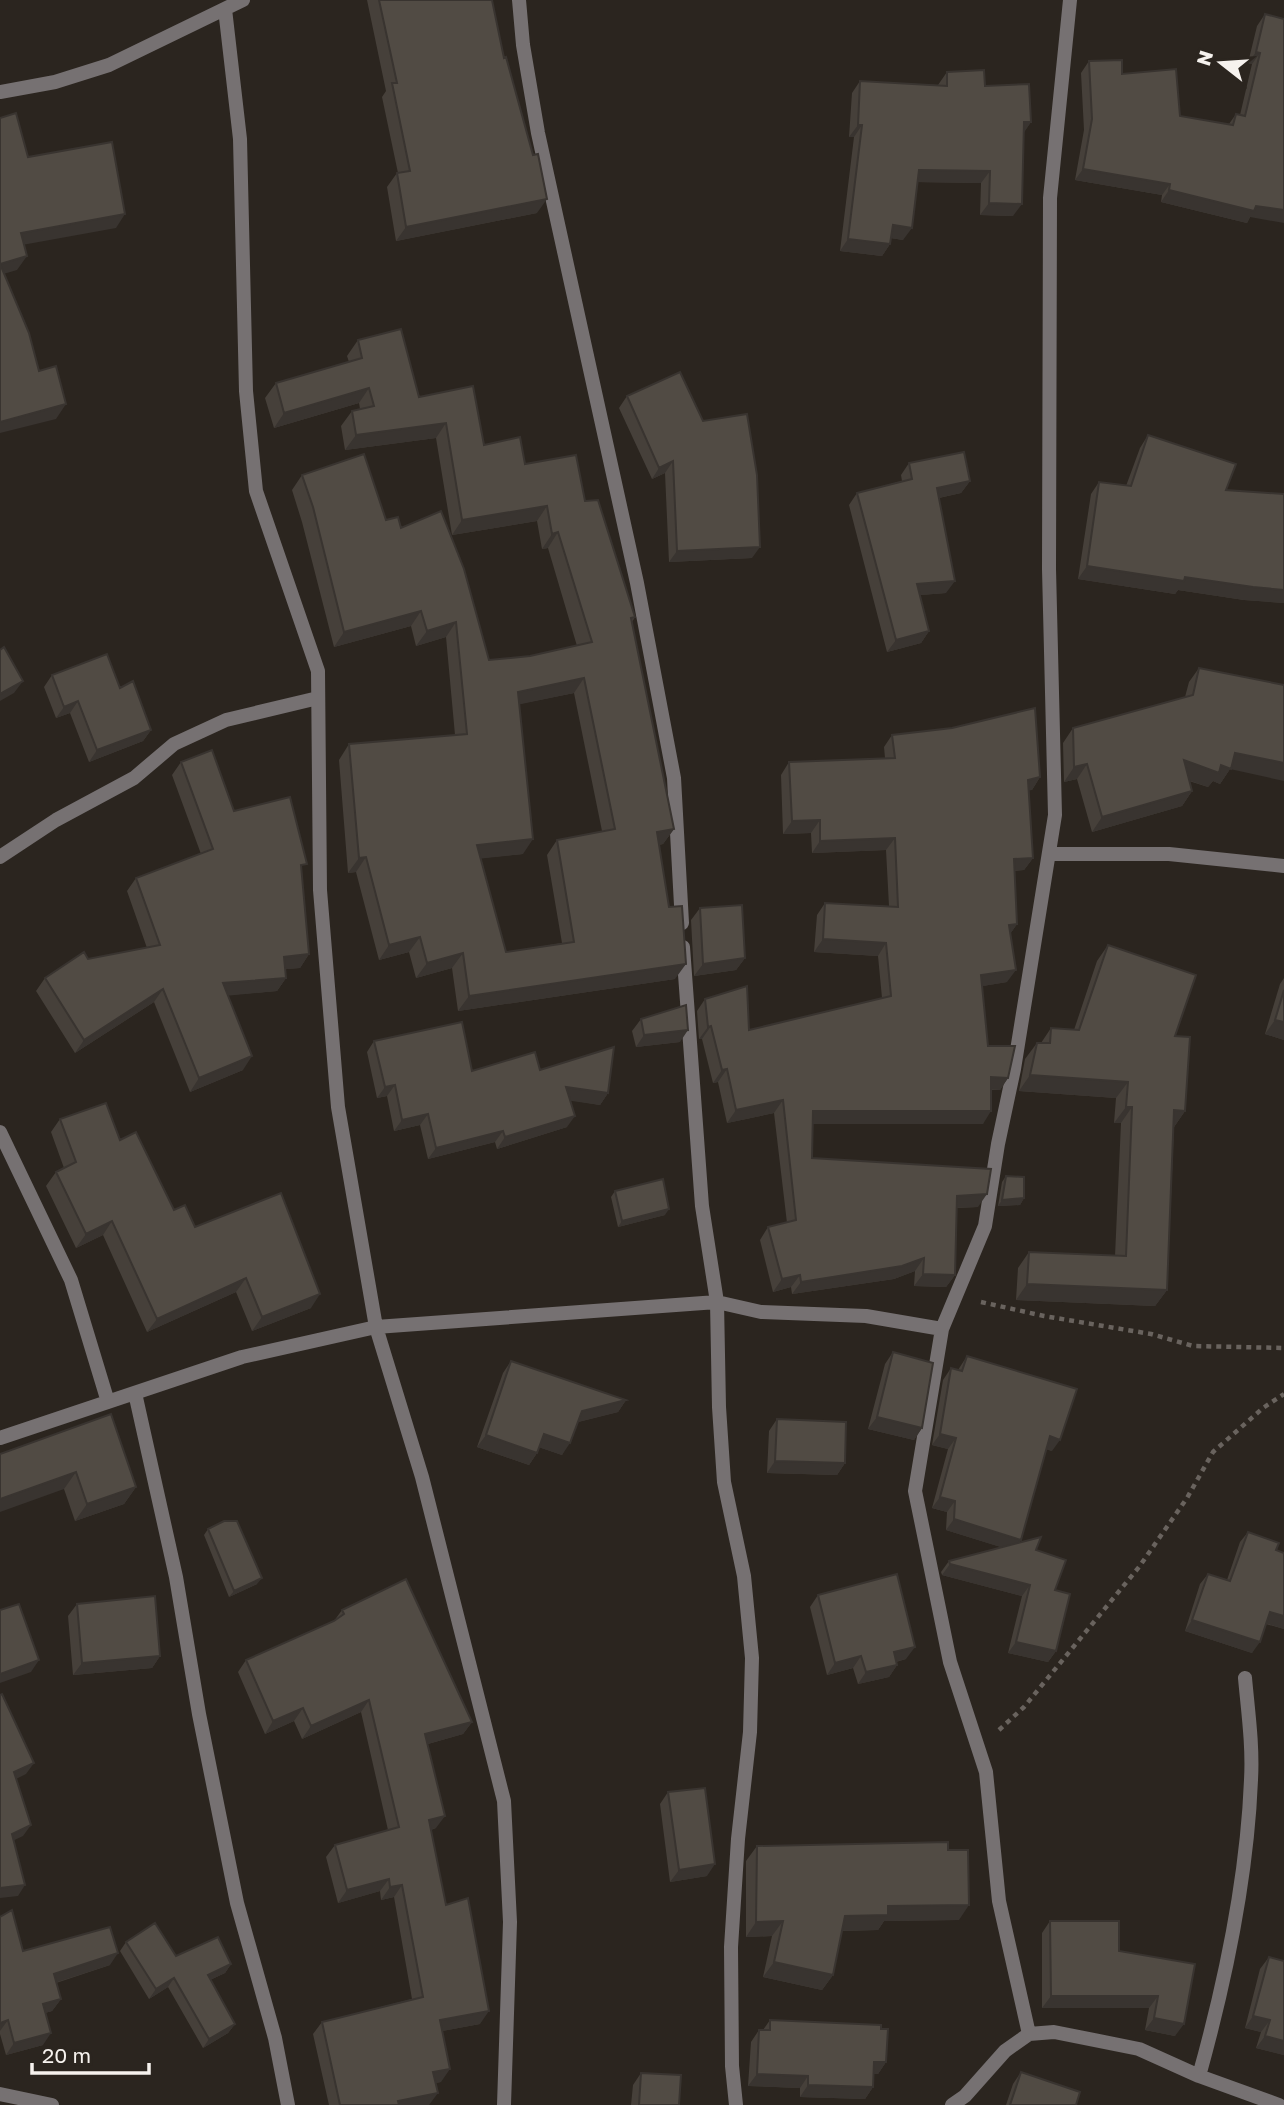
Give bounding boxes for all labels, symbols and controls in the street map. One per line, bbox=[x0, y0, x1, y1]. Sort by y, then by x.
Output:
north arrow bbox=[1186, 28, 1256, 98]
text: N bbox=[1191, 48, 1217, 68]
scale bar bbox=[32, 2032, 149, 2076]
text: 20 m bbox=[42, 2042, 91, 2068]

